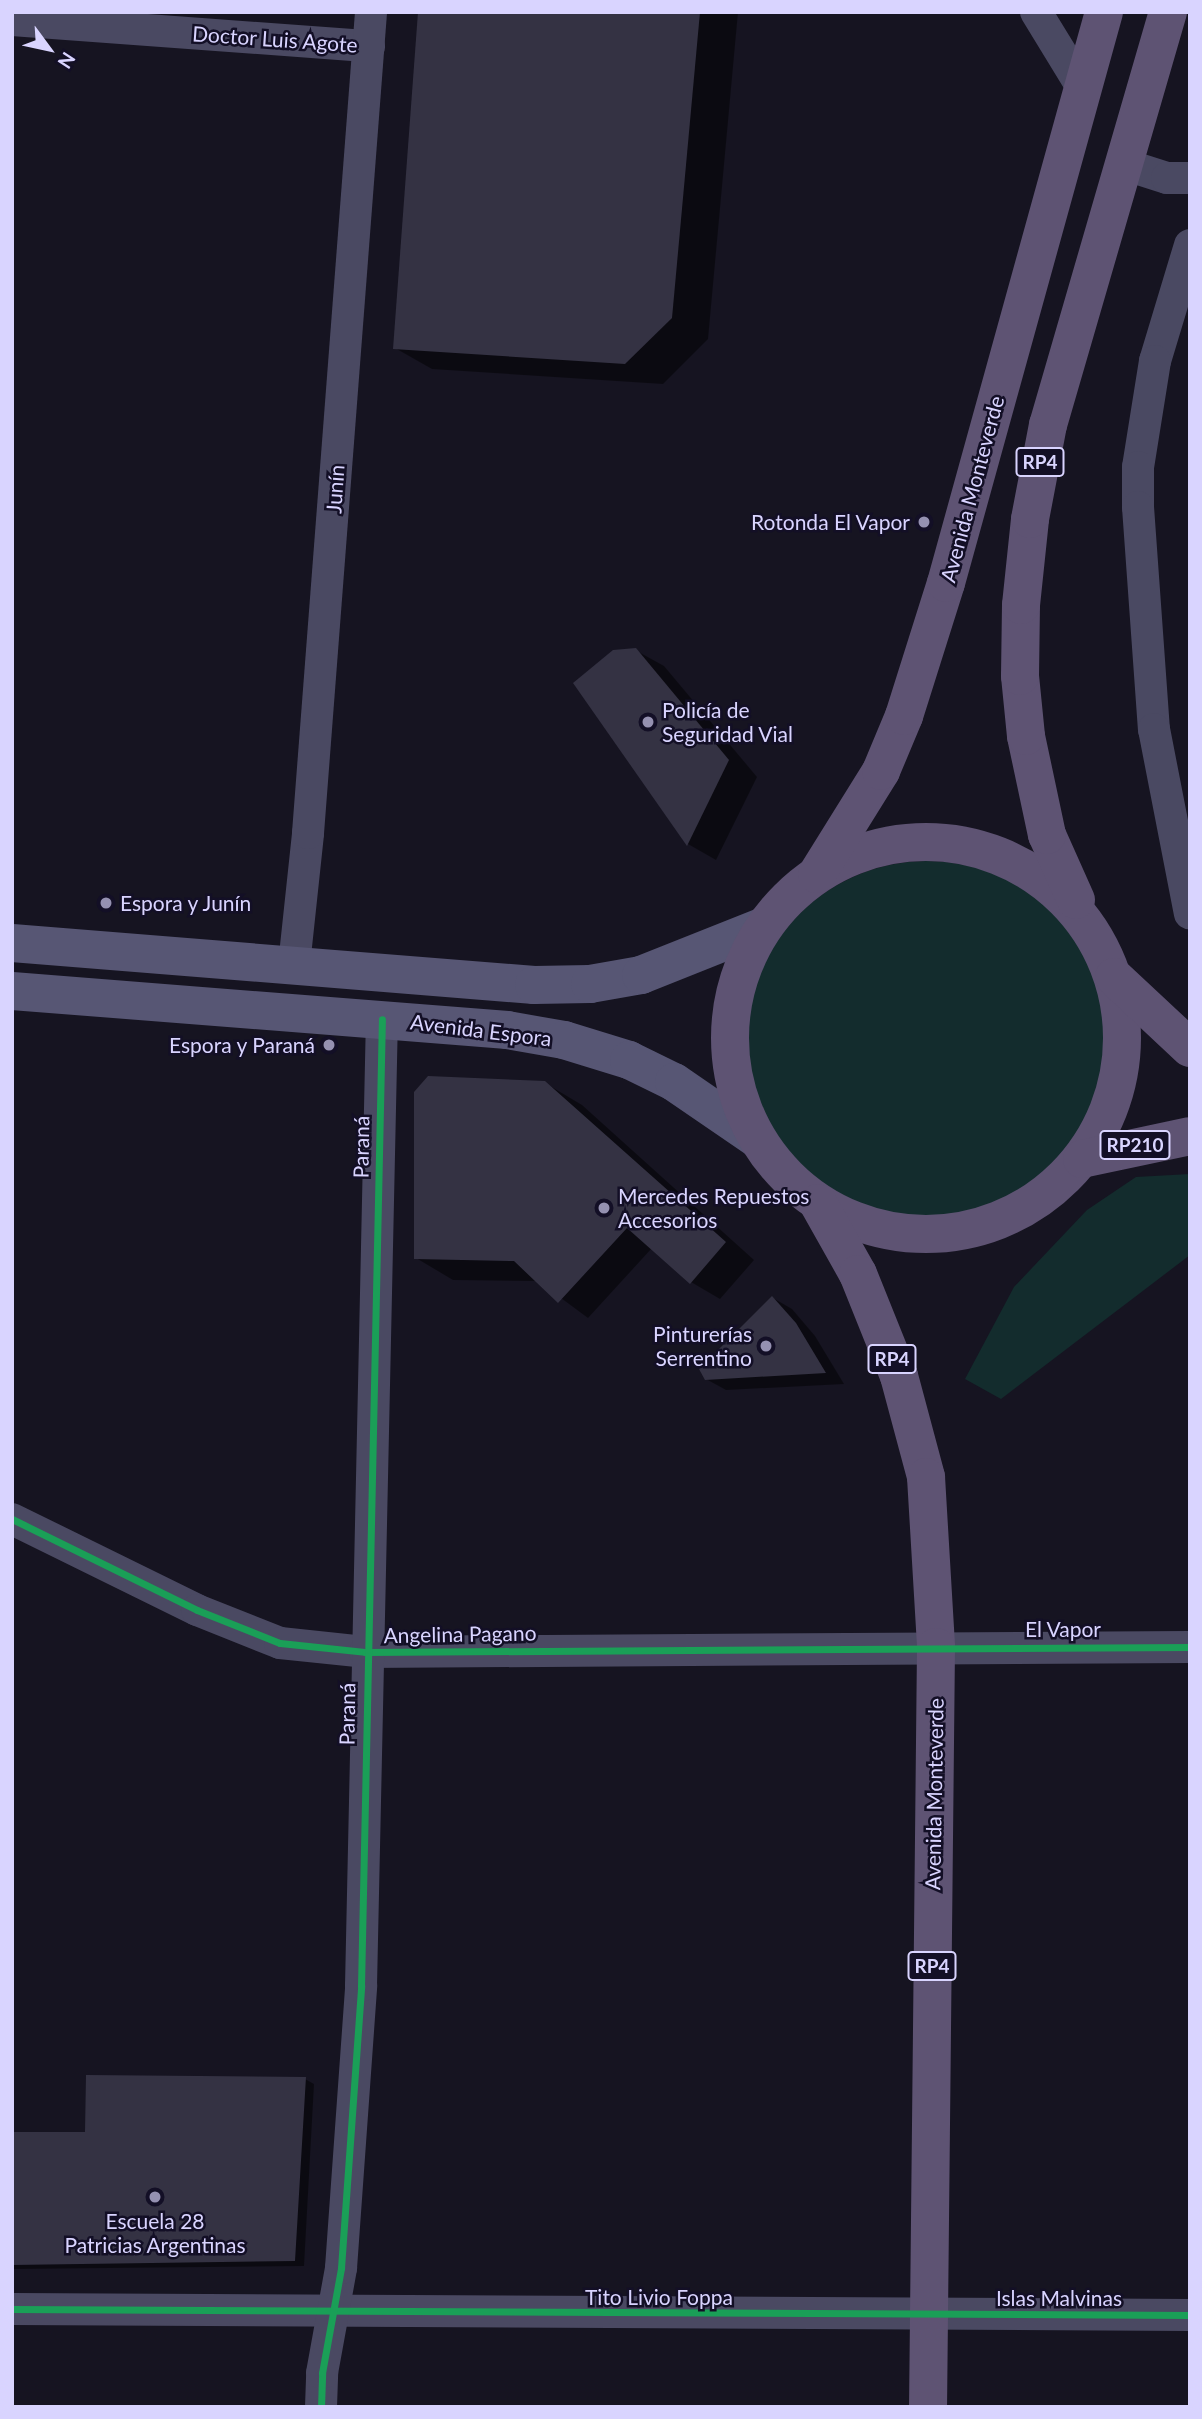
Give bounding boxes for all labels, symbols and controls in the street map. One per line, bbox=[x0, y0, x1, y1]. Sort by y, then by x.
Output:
north arrow bbox=[14, 14, 84, 84]
street label: Doctor Luis Agote bbox=[191, 21, 359, 57]
text: N bbox=[53, 48, 81, 73]
street label: Avenida Monteverde bbox=[935, 393, 1009, 585]
road number: RP4 bbox=[1016, 446, 1064, 477]
street label: Junín bbox=[321, 464, 349, 514]
place label: Rotonda El Vapor bbox=[750, 509, 910, 535]
marker: Rotonda El Vapor bbox=[916, 514, 932, 530]
place label: Policía de Seguridad Vial bbox=[662, 697, 794, 747]
marker: Policía de Seguridad Vial bbox=[640, 714, 656, 730]
place label: Espora y Junín bbox=[120, 890, 253, 916]
marker: Espora y Junín bbox=[98, 895, 114, 911]
street label: Avenida Espora bbox=[409, 1009, 553, 1051]
place label: Espora y Paraná bbox=[168, 1032, 315, 1058]
marker: Espora y Paraná bbox=[321, 1037, 337, 1053]
street label: Paraná bbox=[348, 1115, 374, 1179]
road number: RP210 bbox=[1098, 1130, 1172, 1161]
place label: Mercedes Repuestos Accesorios bbox=[618, 1183, 809, 1233]
marker: Mercedes Repuestos Accesorios bbox=[596, 1200, 612, 1216]
place label: Pinturerías Serrentino bbox=[653, 1321, 752, 1371]
marker: Pinturerías Serrentino bbox=[758, 1338, 774, 1354]
road number: RP4 bbox=[868, 1344, 917, 1374]
street label: El Vapor bbox=[1025, 1616, 1101, 1642]
street label: Angelina Pagano bbox=[383, 1620, 537, 1648]
street label: Paraná bbox=[334, 1682, 360, 1746]
street label: Avenida Monteverde bbox=[920, 1698, 948, 1890]
road number: RP4 bbox=[908, 1950, 956, 1982]
marker: Escuela 28 Patricias Argentinas bbox=[147, 2189, 163, 2205]
place label: Escuela 28 Patricias Argentinas bbox=[64, 2208, 246, 2258]
street label: Tito Livio Foppa bbox=[585, 2284, 733, 2310]
street label: Islas Malvinas bbox=[996, 2285, 1122, 2311]

